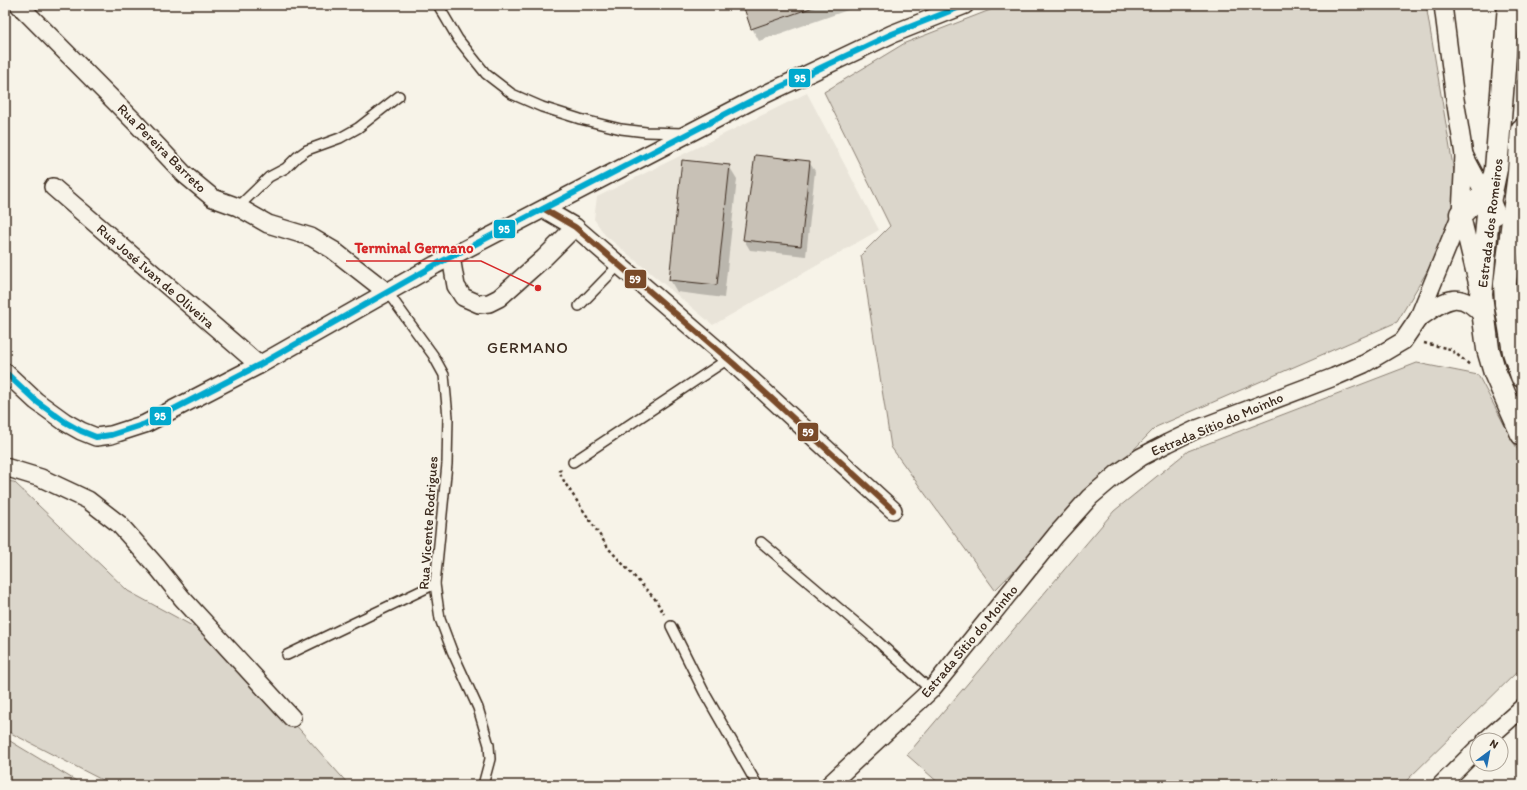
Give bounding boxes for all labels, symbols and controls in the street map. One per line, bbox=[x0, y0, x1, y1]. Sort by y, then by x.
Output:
line badge: 95 bbox=[788, 68, 811, 88]
text: 95 bbox=[794, 72, 806, 85]
street label: Rua Pereira Barreto bbox=[114, 100, 210, 196]
street label: Estrada dos Romeiros bbox=[1474, 157, 1507, 289]
line badge: 95 bbox=[493, 219, 516, 239]
street label: Rua José Ivan de Oliveira bbox=[93, 221, 219, 333]
text: 95 bbox=[498, 223, 510, 236]
callout: Terminal Germano bbox=[346, 234, 481, 261]
text: Terminal Germano bbox=[353, 239, 474, 257]
line badge: 59 bbox=[624, 269, 647, 289]
text: 59 bbox=[629, 273, 641, 286]
district label: GERMANO bbox=[487, 338, 569, 357]
street label: Estrada Sítio do Moinho bbox=[1148, 389, 1286, 460]
line badge: 95 bbox=[149, 406, 172, 426]
text: 95 bbox=[154, 410, 166, 423]
line badge: 59 bbox=[797, 422, 819, 442]
text: 59 bbox=[802, 426, 814, 439]
street label: Rua Vicente Rodrigues bbox=[415, 456, 442, 590]
street label: Estrada Sítio do Moinho bbox=[917, 581, 1022, 701]
north arrow bbox=[1469, 732, 1509, 772]
text: N bbox=[1487, 736, 1501, 751]

